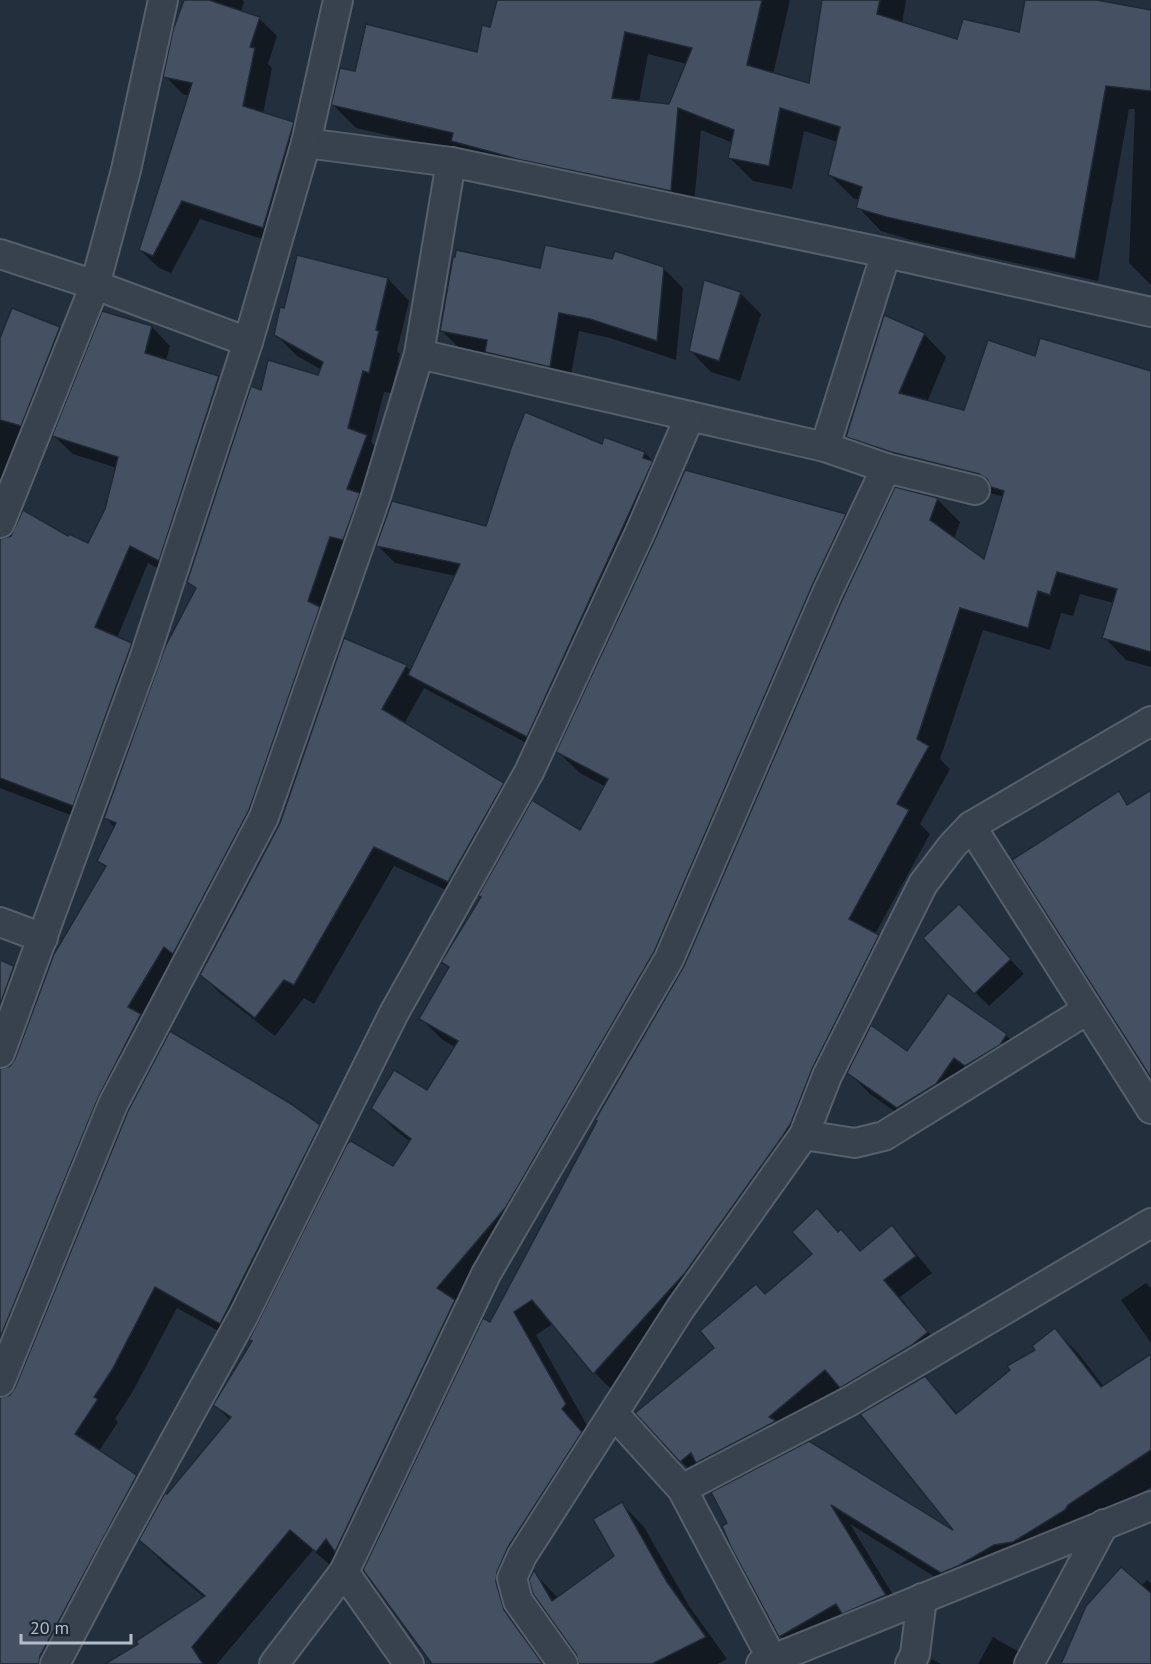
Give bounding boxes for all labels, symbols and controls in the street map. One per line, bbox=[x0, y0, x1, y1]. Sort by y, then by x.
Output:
scale bar bbox=[21, 1607, 130, 1645]
text: 20 m bbox=[30, 1616, 69, 1639]

